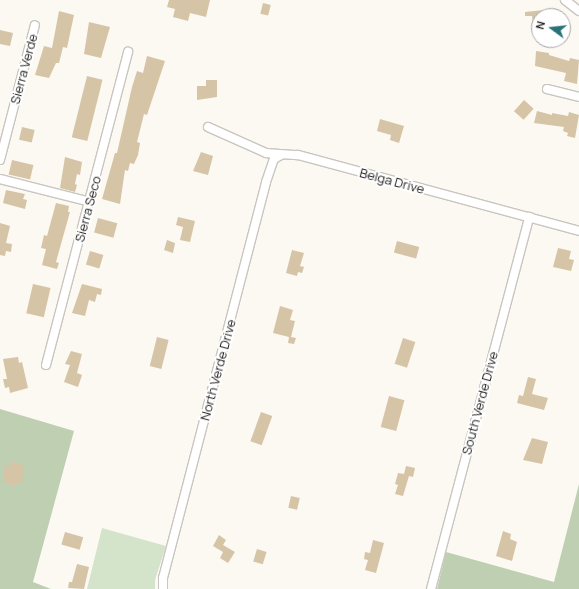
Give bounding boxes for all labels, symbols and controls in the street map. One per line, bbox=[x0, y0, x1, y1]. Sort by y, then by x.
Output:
north arrow bbox=[531, 8, 571, 48]
text: N bbox=[532, 19, 548, 31]
street label: Sierra Verde bbox=[7, 32, 41, 106]
street label: Belga Drive bbox=[358, 165, 426, 197]
street label: Sierra Seco bbox=[72, 174, 104, 244]
street label: North Verde Drive bbox=[197, 318, 239, 422]
street label: South Verde Drive bbox=[459, 350, 501, 456]

